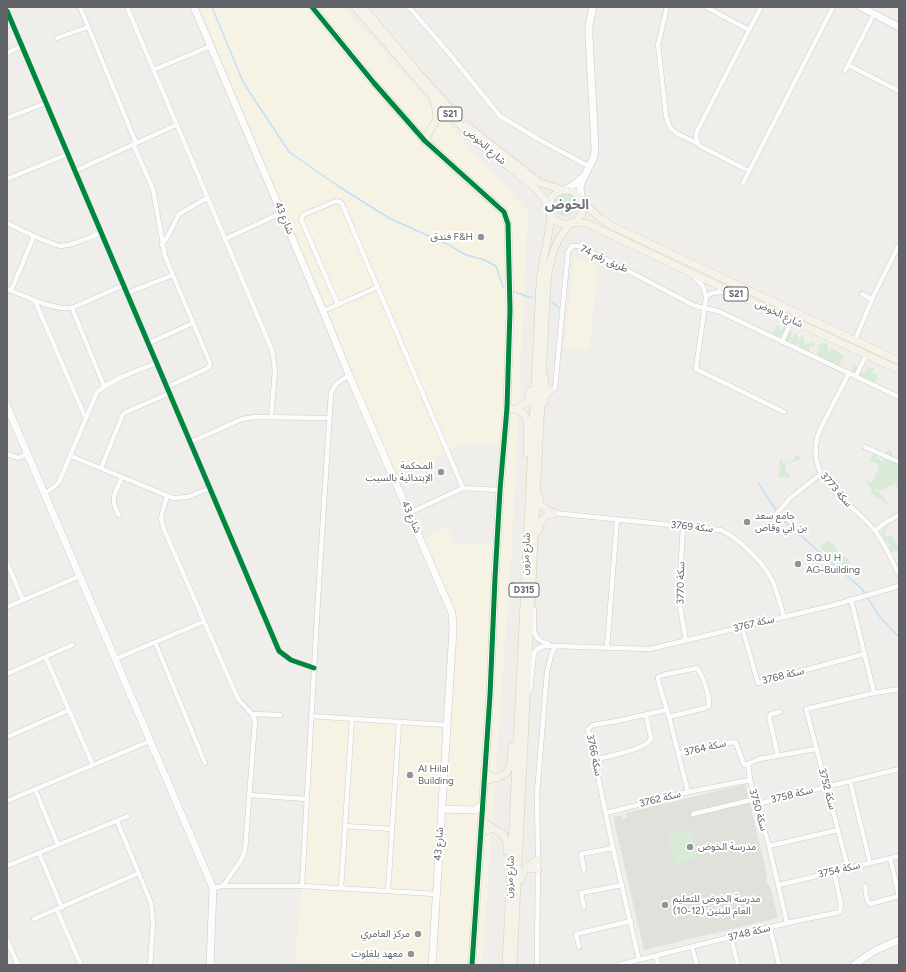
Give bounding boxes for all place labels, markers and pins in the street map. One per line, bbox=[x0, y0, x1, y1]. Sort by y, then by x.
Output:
place label: فندق F&H bbox=[430, 231, 473, 243]
marker: فندق F&H bbox=[476, 232, 486, 242]
place label: المحكمة الإبتدائية بالسيب bbox=[366, 460, 433, 484]
marker: المحكمة الإبتدائية بالسيب bbox=[436, 467, 446, 477]
place label: جامع سعد بن أبي وقاص bbox=[755, 510, 807, 534]
marker: جامع سعد بن أبي وقاص bbox=[742, 517, 752, 527]
place label: S.Q.U H AG-Building bbox=[806, 552, 860, 576]
marker: S.Q.U H AG-Building bbox=[793, 559, 803, 569]
place label: Al Hilal Building bbox=[418, 763, 454, 786]
marker: Al Hilal Building bbox=[405, 770, 415, 780]
place label: مدرسة الخوض bbox=[698, 841, 756, 853]
marker: مدرسة الخوض bbox=[685, 842, 695, 852]
place label: مدرسة الخوض للتعليم العام للبنين (12-10) bbox=[673, 893, 761, 916]
marker: مدرسة الخوض للتعليم العام للبنين (12-10) bbox=[660, 900, 670, 910]
place label: مركز العامري bbox=[361, 928, 410, 940]
marker: مركز العامري bbox=[413, 929, 423, 939]
place label: معهد بلغلوت bbox=[351, 948, 403, 960]
marker: معهد بلغلوت bbox=[406, 949, 416, 959]

